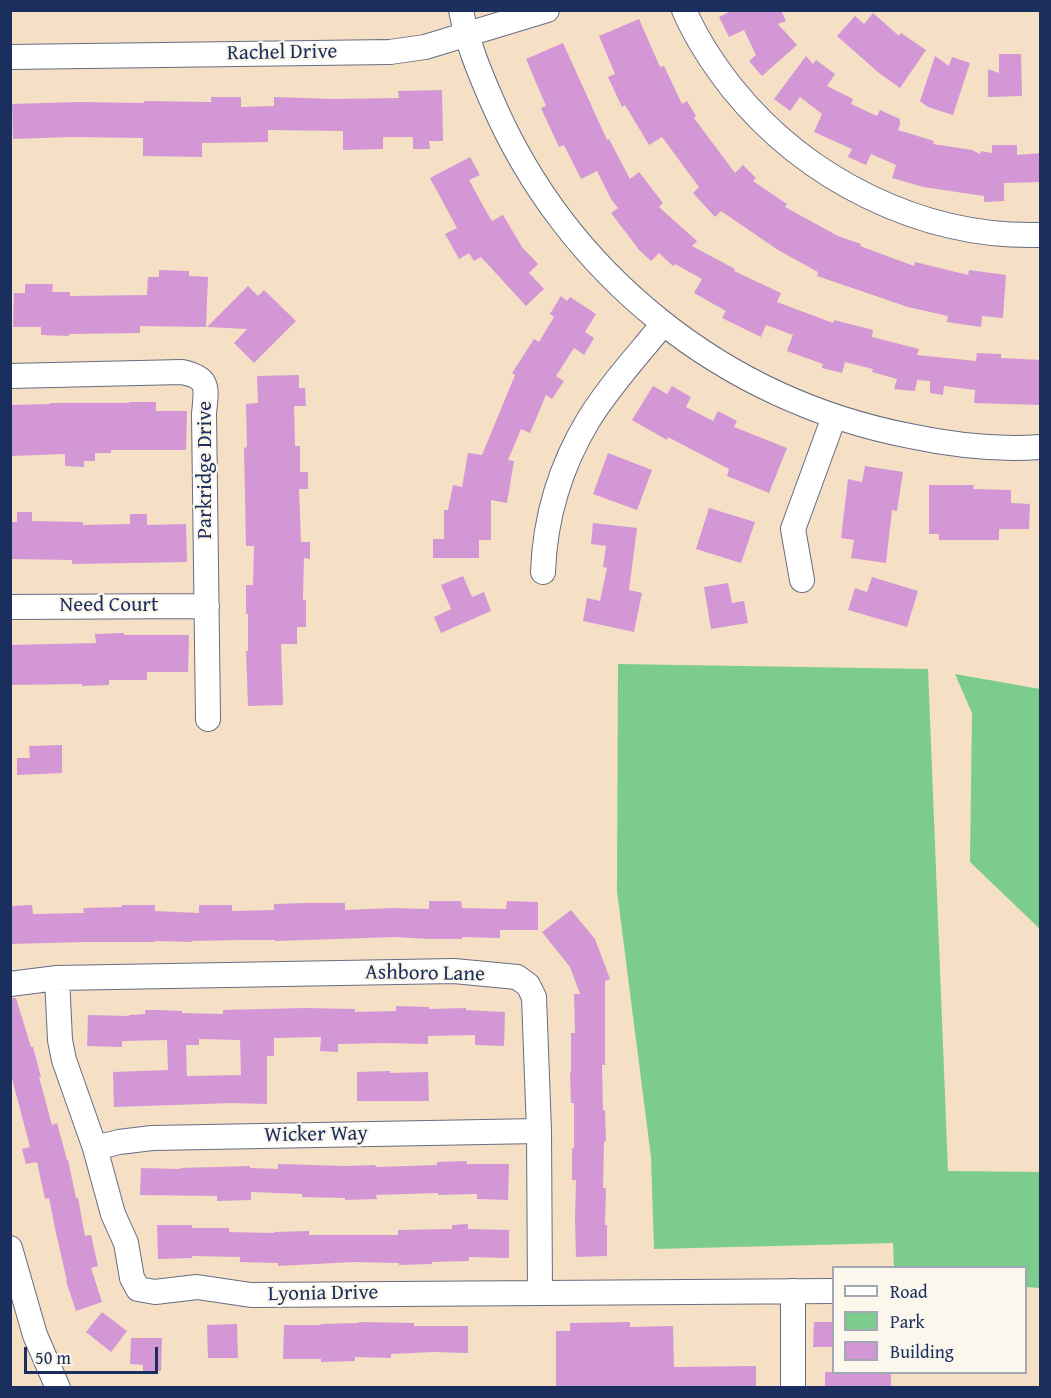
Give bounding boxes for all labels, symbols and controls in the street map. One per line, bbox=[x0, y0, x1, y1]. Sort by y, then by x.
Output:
street label: Rachel Drive bbox=[227, 39, 337, 67]
street label: Parkridge Drive bbox=[193, 401, 219, 539]
street label: Need Court bbox=[60, 593, 158, 619]
street label: Ashboro Lane bbox=[365, 960, 485, 988]
street label: Wicker Way bbox=[264, 1121, 368, 1149]
legend bbox=[832, 1266, 1027, 1374]
text: Road bbox=[890, 1278, 928, 1305]
street label: Lyonia Drive bbox=[268, 1280, 378, 1308]
text: Park bbox=[890, 1308, 925, 1335]
scale bar bbox=[27, 1335, 160, 1373]
text: Building bbox=[890, 1338, 954, 1365]
text: 50 m bbox=[35, 1344, 71, 1371]

